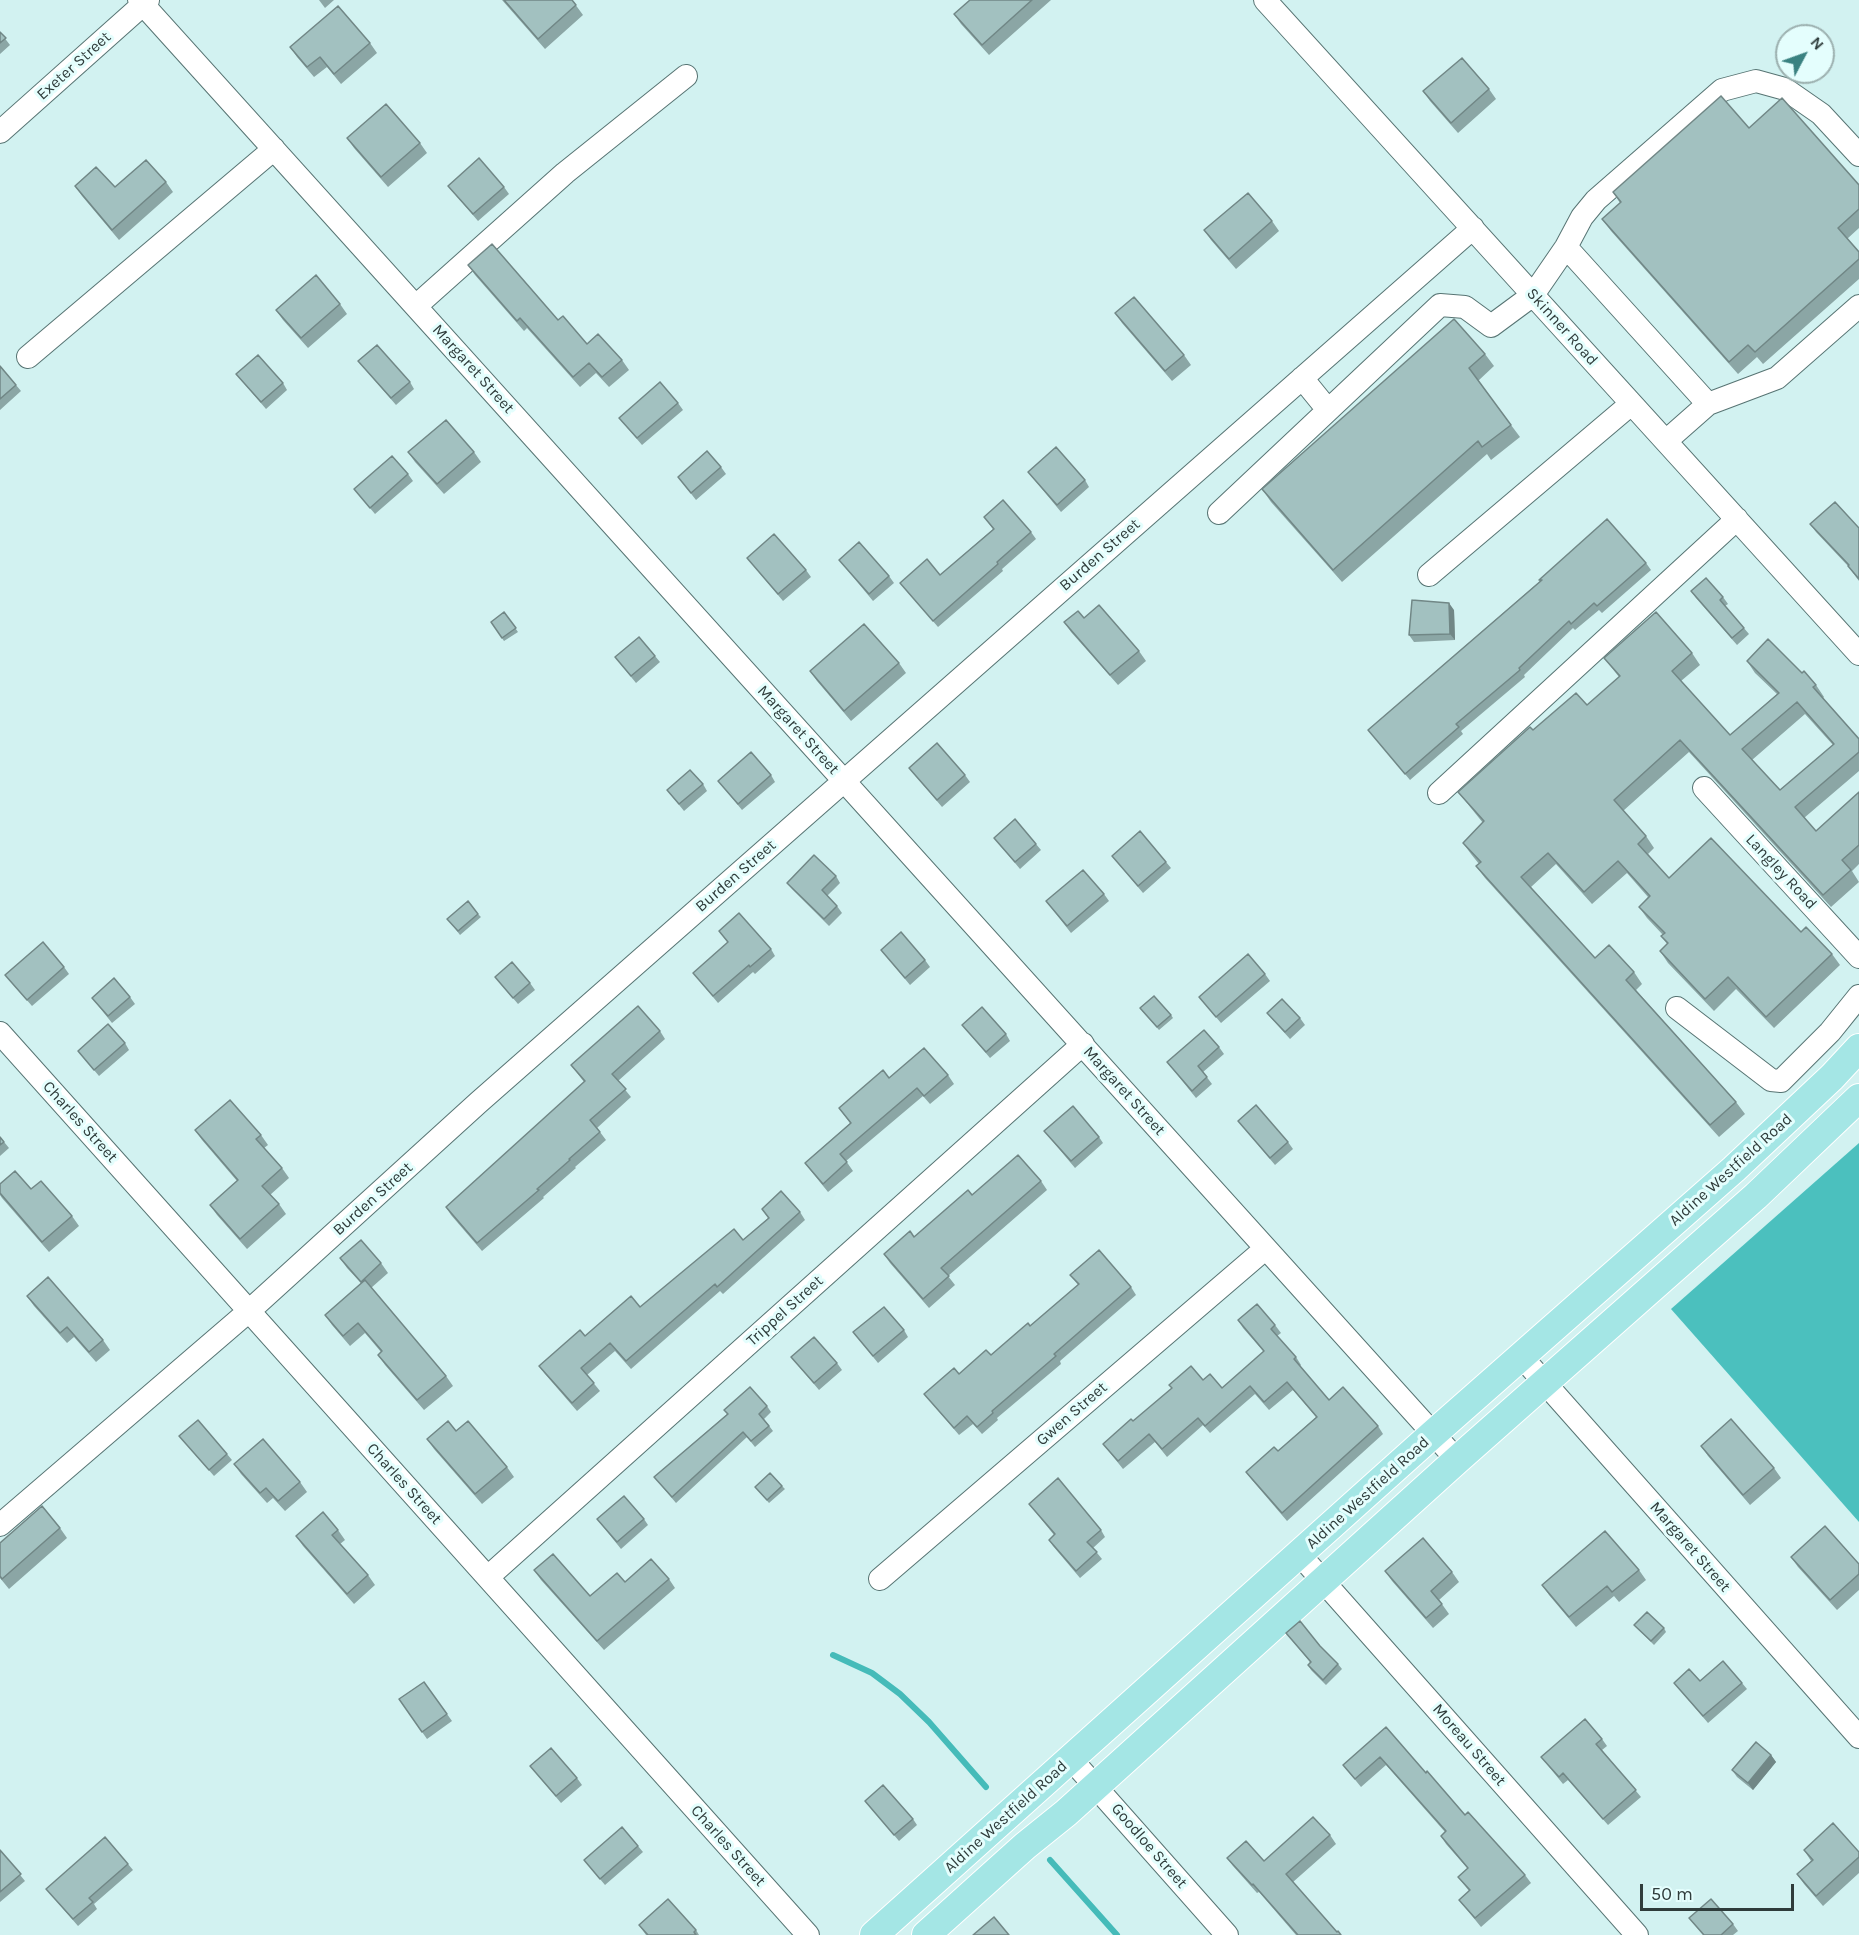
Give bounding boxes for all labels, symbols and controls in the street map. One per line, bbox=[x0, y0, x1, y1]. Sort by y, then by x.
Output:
north arrow bbox=[1775, 24, 1835, 84]
street label: Exeter Street bbox=[33, 28, 115, 104]
text: N bbox=[1807, 33, 1828, 54]
street label: Skinner Road bbox=[1522, 284, 1602, 370]
street label: Margaret Street bbox=[428, 320, 518, 418]
street label: Burden Street bbox=[1056, 515, 1144, 595]
street label: Margaret Street bbox=[753, 681, 843, 779]
street label: Langley Road bbox=[1741, 830, 1821, 914]
street label: Burden Street bbox=[692, 836, 780, 916]
street label: Margaret Street bbox=[1079, 1042, 1169, 1140]
street label: Charles Street bbox=[38, 1077, 122, 1167]
street label: Aldine Westfield Road bbox=[1665, 1110, 1797, 1230]
street label: Burden Street bbox=[329, 1158, 417, 1240]
street label: Trippel Street bbox=[743, 1272, 827, 1350]
street label: Gwen Street bbox=[1033, 1378, 1111, 1450]
street label: Aldine Westfield Road bbox=[1302, 1433, 1434, 1553]
street label: Charles Street bbox=[362, 1439, 446, 1529]
street label: Margaret Street bbox=[1646, 1498, 1734, 1596]
street label: Moreau Street bbox=[1428, 1700, 1510, 1790]
street label: Aldine Westfield Road bbox=[940, 1757, 1072, 1877]
street label: Goodloe Street bbox=[1107, 1800, 1191, 1892]
street label: Charles Street bbox=[686, 1801, 770, 1891]
scale bar bbox=[1643, 1872, 1798, 1910]
text: 50 m bbox=[1651, 1883, 1693, 1905]

